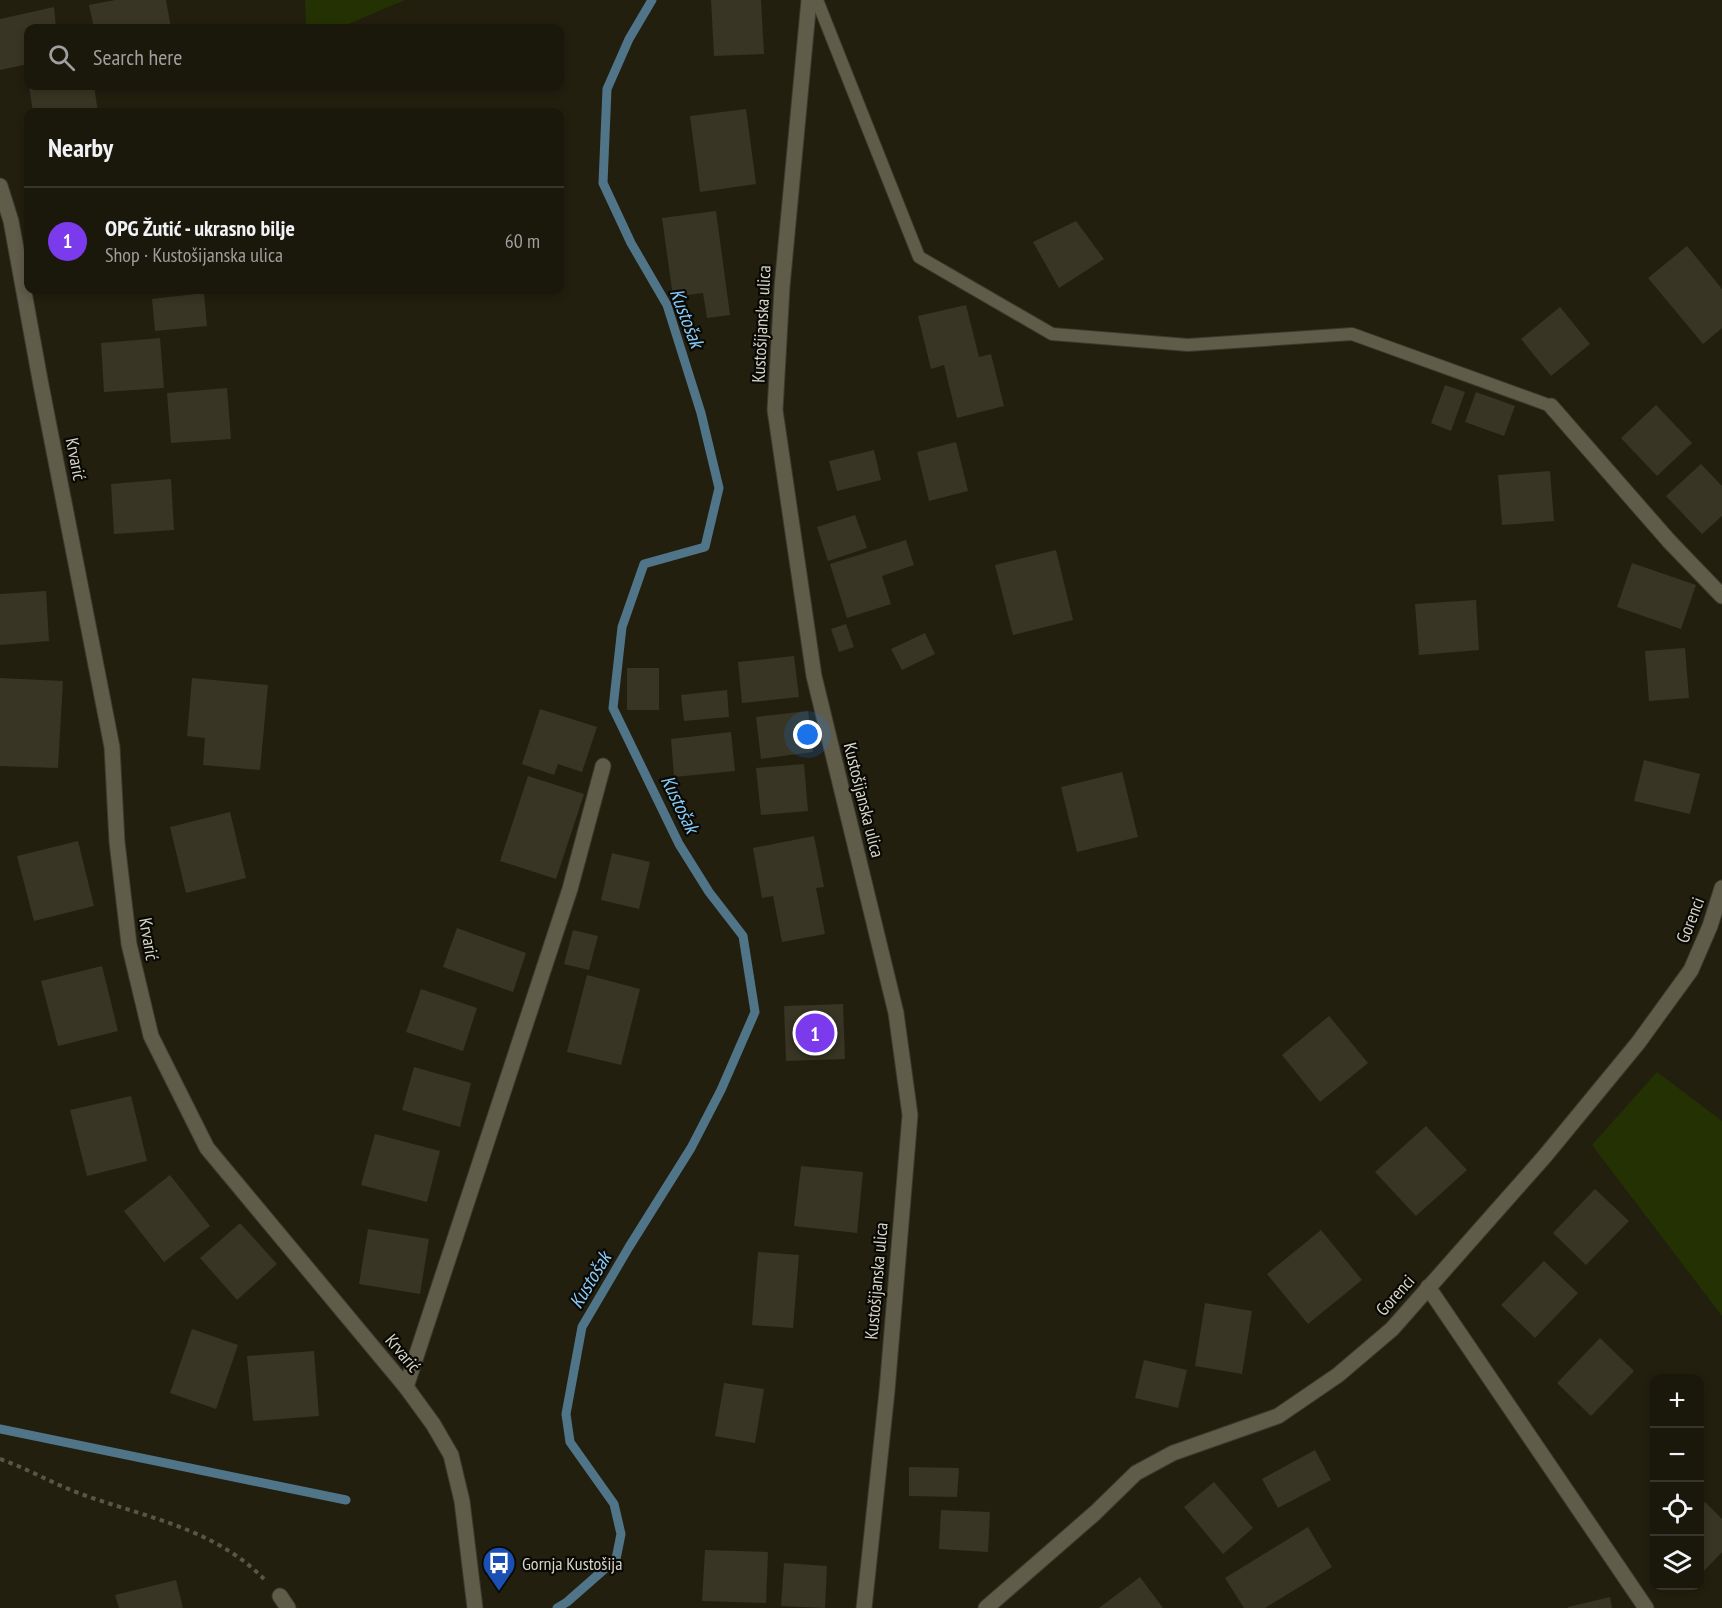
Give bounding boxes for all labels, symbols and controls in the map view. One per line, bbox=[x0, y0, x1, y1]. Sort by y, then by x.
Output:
search box bbox=[24, 24, 564, 90]
icon: search bbox=[45, 41, 78, 74]
text: Search here bbox=[93, 43, 182, 71]
text: Nearby bbox=[48, 131, 113, 164]
text: OPG Žutić - ukrasno bilje bbox=[105, 214, 295, 242]
text: 1 bbox=[63, 228, 72, 254]
text: 60 m bbox=[505, 228, 540, 254]
text: Shop · Kustošijanska ulica bbox=[105, 242, 283, 268]
street label: Kustošijanska ulica bbox=[746, 265, 776, 383]
water label: Kustošak bbox=[664, 285, 711, 353]
street label: Krvarić bbox=[61, 436, 91, 483]
your location bbox=[793, 720, 822, 749]
street label: Kustošijanska ulica bbox=[839, 740, 889, 860]
water label: Kustošak bbox=[655, 771, 706, 839]
street label: Gorenci bbox=[1671, 894, 1709, 946]
street label: Krvarić bbox=[134, 916, 164, 963]
pin: 1 bbox=[796, 1010, 834, 1056]
street label: Kustošijanska ulica bbox=[859, 1221, 893, 1341]
water label: Kustošak bbox=[563, 1245, 618, 1313]
street label: Gorenci bbox=[1371, 1270, 1419, 1320]
street label: Krvarić bbox=[380, 1329, 426, 1377]
map controls bbox=[1650, 1374, 1704, 1590]
button: + bbox=[1650, 1374, 1704, 1428]
button: − bbox=[1650, 1428, 1704, 1482]
button: locate bbox=[1650, 1482, 1704, 1536]
button: layers bbox=[1650, 1536, 1704, 1590]
bus stop icon: Gornja Kustošija bbox=[481, 1545, 517, 1592]
place label: Gornja Kustošija bbox=[522, 1552, 622, 1575]

